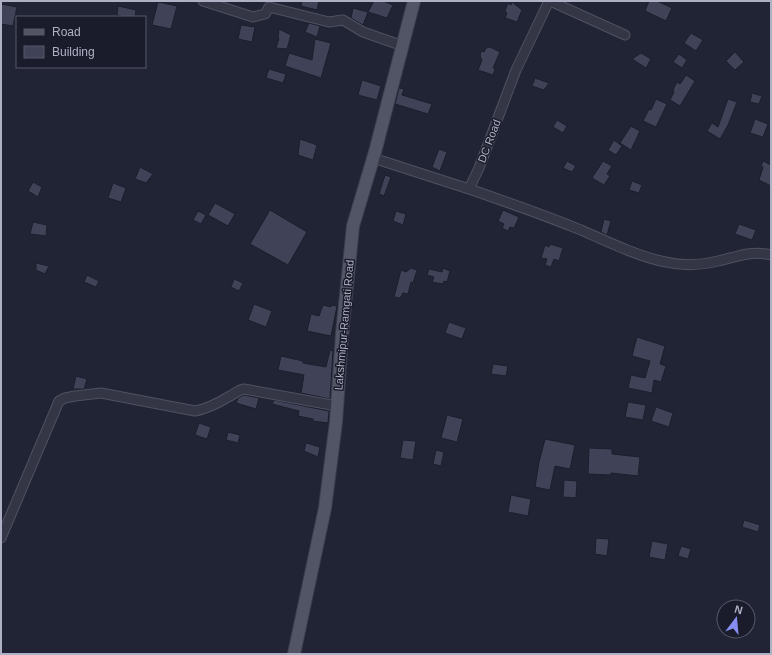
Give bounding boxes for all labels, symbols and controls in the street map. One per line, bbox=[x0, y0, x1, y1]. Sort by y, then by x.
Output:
legend bbox=[16, 16, 146, 68]
text: Road bbox=[52, 25, 81, 39]
text: Building bbox=[52, 45, 95, 59]
street label: DC Road bbox=[475, 118, 503, 164]
street label: Lakshmipur-Ramgati Road bbox=[332, 259, 356, 391]
north arrow bbox=[716, 599, 756, 639]
text: N bbox=[733, 603, 744, 616]

